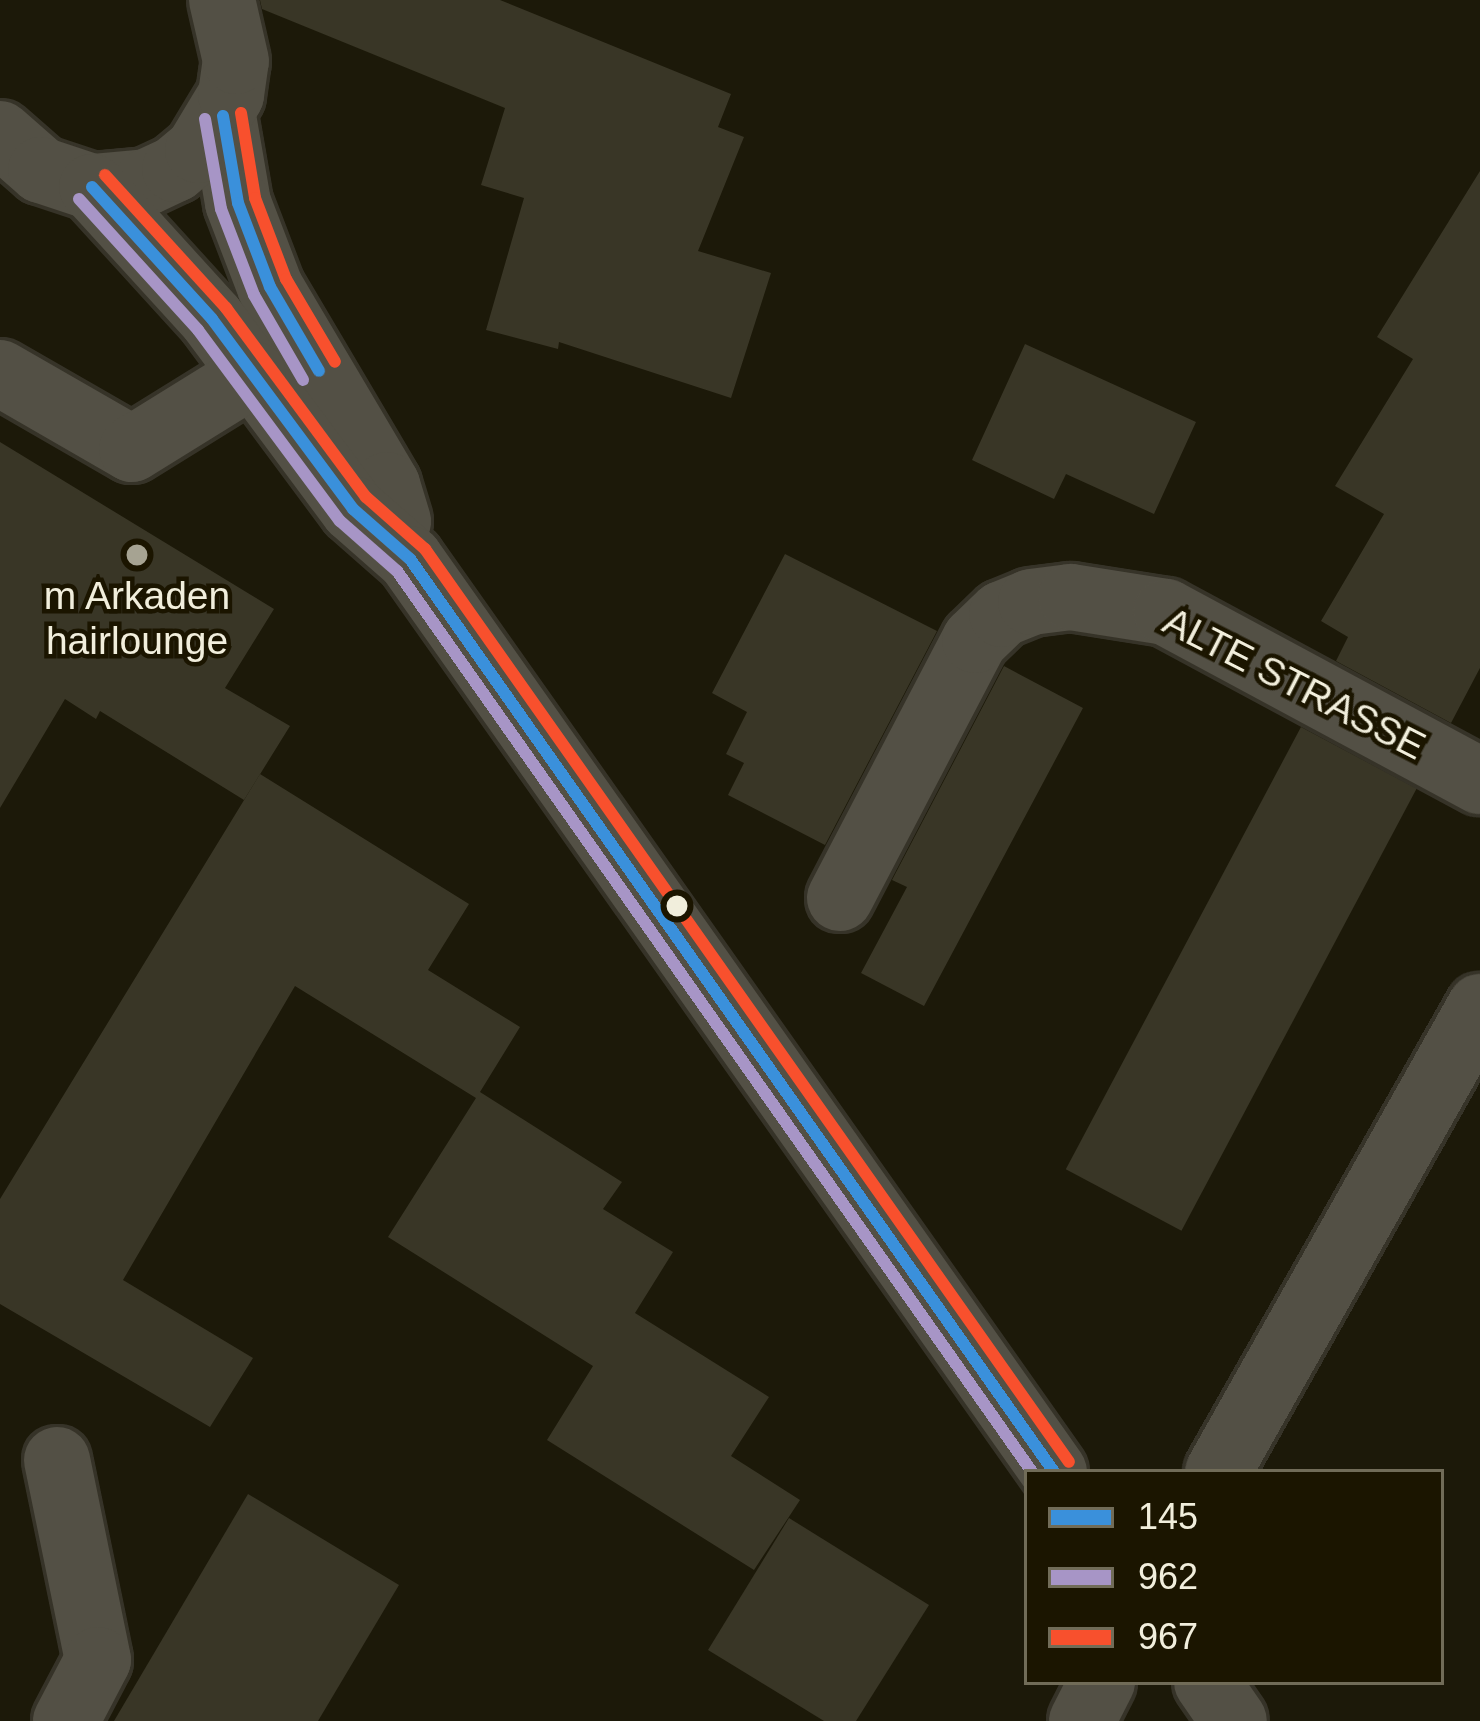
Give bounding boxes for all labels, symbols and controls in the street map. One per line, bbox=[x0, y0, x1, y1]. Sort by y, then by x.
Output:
marker: m Arkaden hairlounge bbox=[124, 542, 150, 568]
place label: m Arkaden hairlounge bbox=[43, 574, 231, 665]
street label: ALTE STRASSE bbox=[1155, 598, 1433, 770]
unlabelled marker bbox=[666, 895, 688, 917]
legend bbox=[1024, 1469, 1444, 1685]
text: 145 bbox=[1138, 1496, 1198, 1537]
text: 962 bbox=[1138, 1556, 1198, 1597]
text: 967 bbox=[1138, 1616, 1198, 1657]

